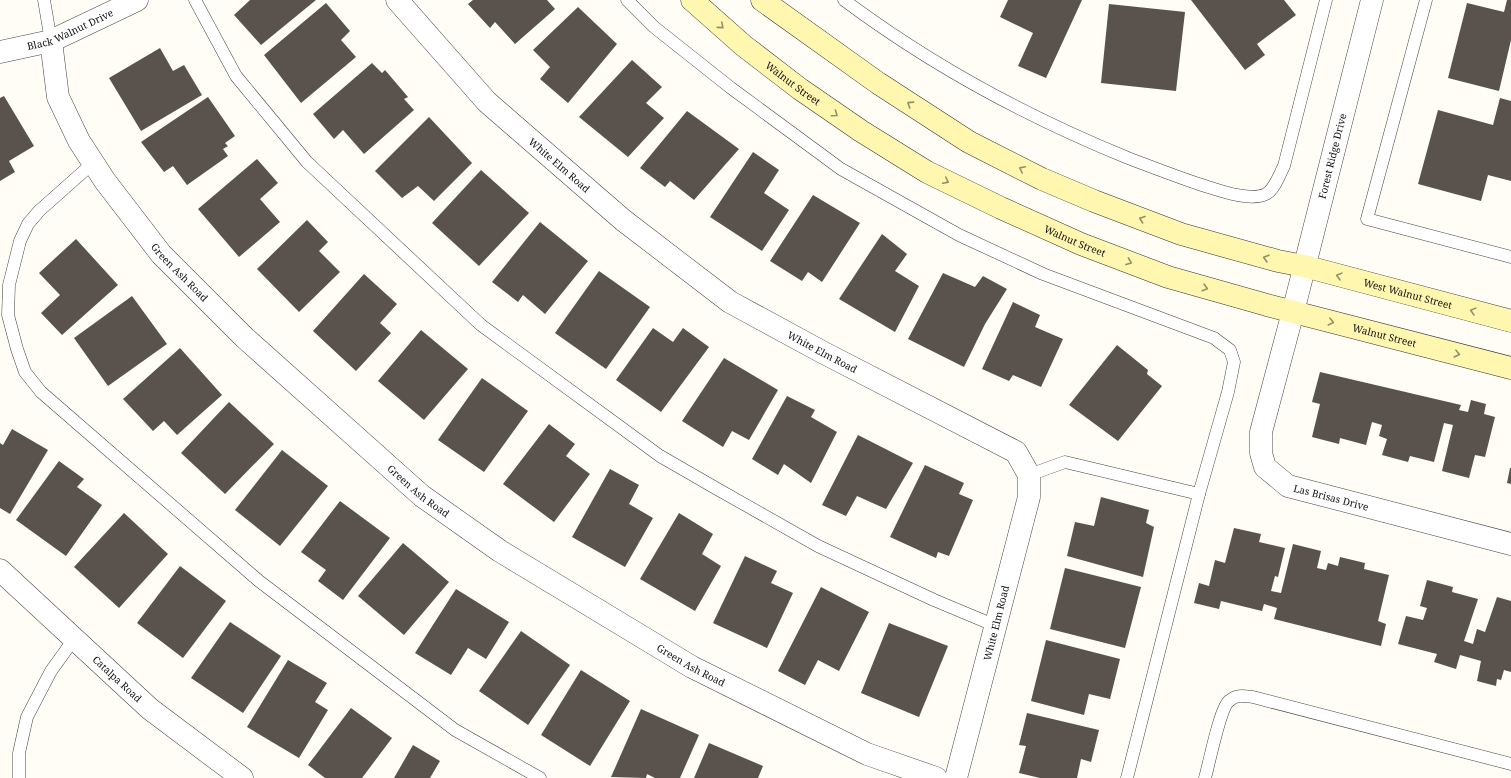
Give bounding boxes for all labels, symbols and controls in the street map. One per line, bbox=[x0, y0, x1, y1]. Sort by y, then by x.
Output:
street label: Black Walnut Drive bbox=[26, 5, 115, 53]
one-way arrow bbox=[716, 21, 724, 28]
street label: Walnut Street bbox=[763, 58, 824, 108]
one-way arrow bbox=[907, 101, 914, 109]
one-way arrow bbox=[831, 109, 838, 117]
street label: Forest Ridge Drive bbox=[1315, 112, 1349, 200]
street label: White Elm Road bbox=[526, 134, 593, 195]
one-way arrow bbox=[1019, 166, 1027, 174]
one-way arrow bbox=[942, 176, 949, 184]
one-way arrow bbox=[1139, 216, 1146, 224]
street label: Walnut Street bbox=[1042, 221, 1108, 260]
street label: Green Ash Road bbox=[148, 240, 211, 304]
one-way arrow bbox=[1263, 254, 1270, 263]
one-way arrow bbox=[1125, 258, 1132, 266]
one-way arrow bbox=[1336, 272, 1342, 280]
street label: West Walnut Street bbox=[1362, 275, 1454, 312]
one-way arrow bbox=[1201, 283, 1208, 292]
one-way arrow bbox=[1470, 307, 1477, 316]
one-way arrow bbox=[1327, 317, 1334, 326]
street label: Walnut Street bbox=[1351, 320, 1418, 350]
street label: White Elm Road bbox=[785, 328, 860, 376]
one-way arrow bbox=[1454, 350, 1460, 358]
street label: Green Ash Road bbox=[384, 461, 452, 520]
street label: Las Brisas Drive bbox=[1292, 481, 1370, 514]
street label: White Elm Road bbox=[980, 584, 1012, 662]
street label: Green Ash Road bbox=[654, 640, 728, 689]
street label: Catalpa Road bbox=[90, 652, 145, 705]

